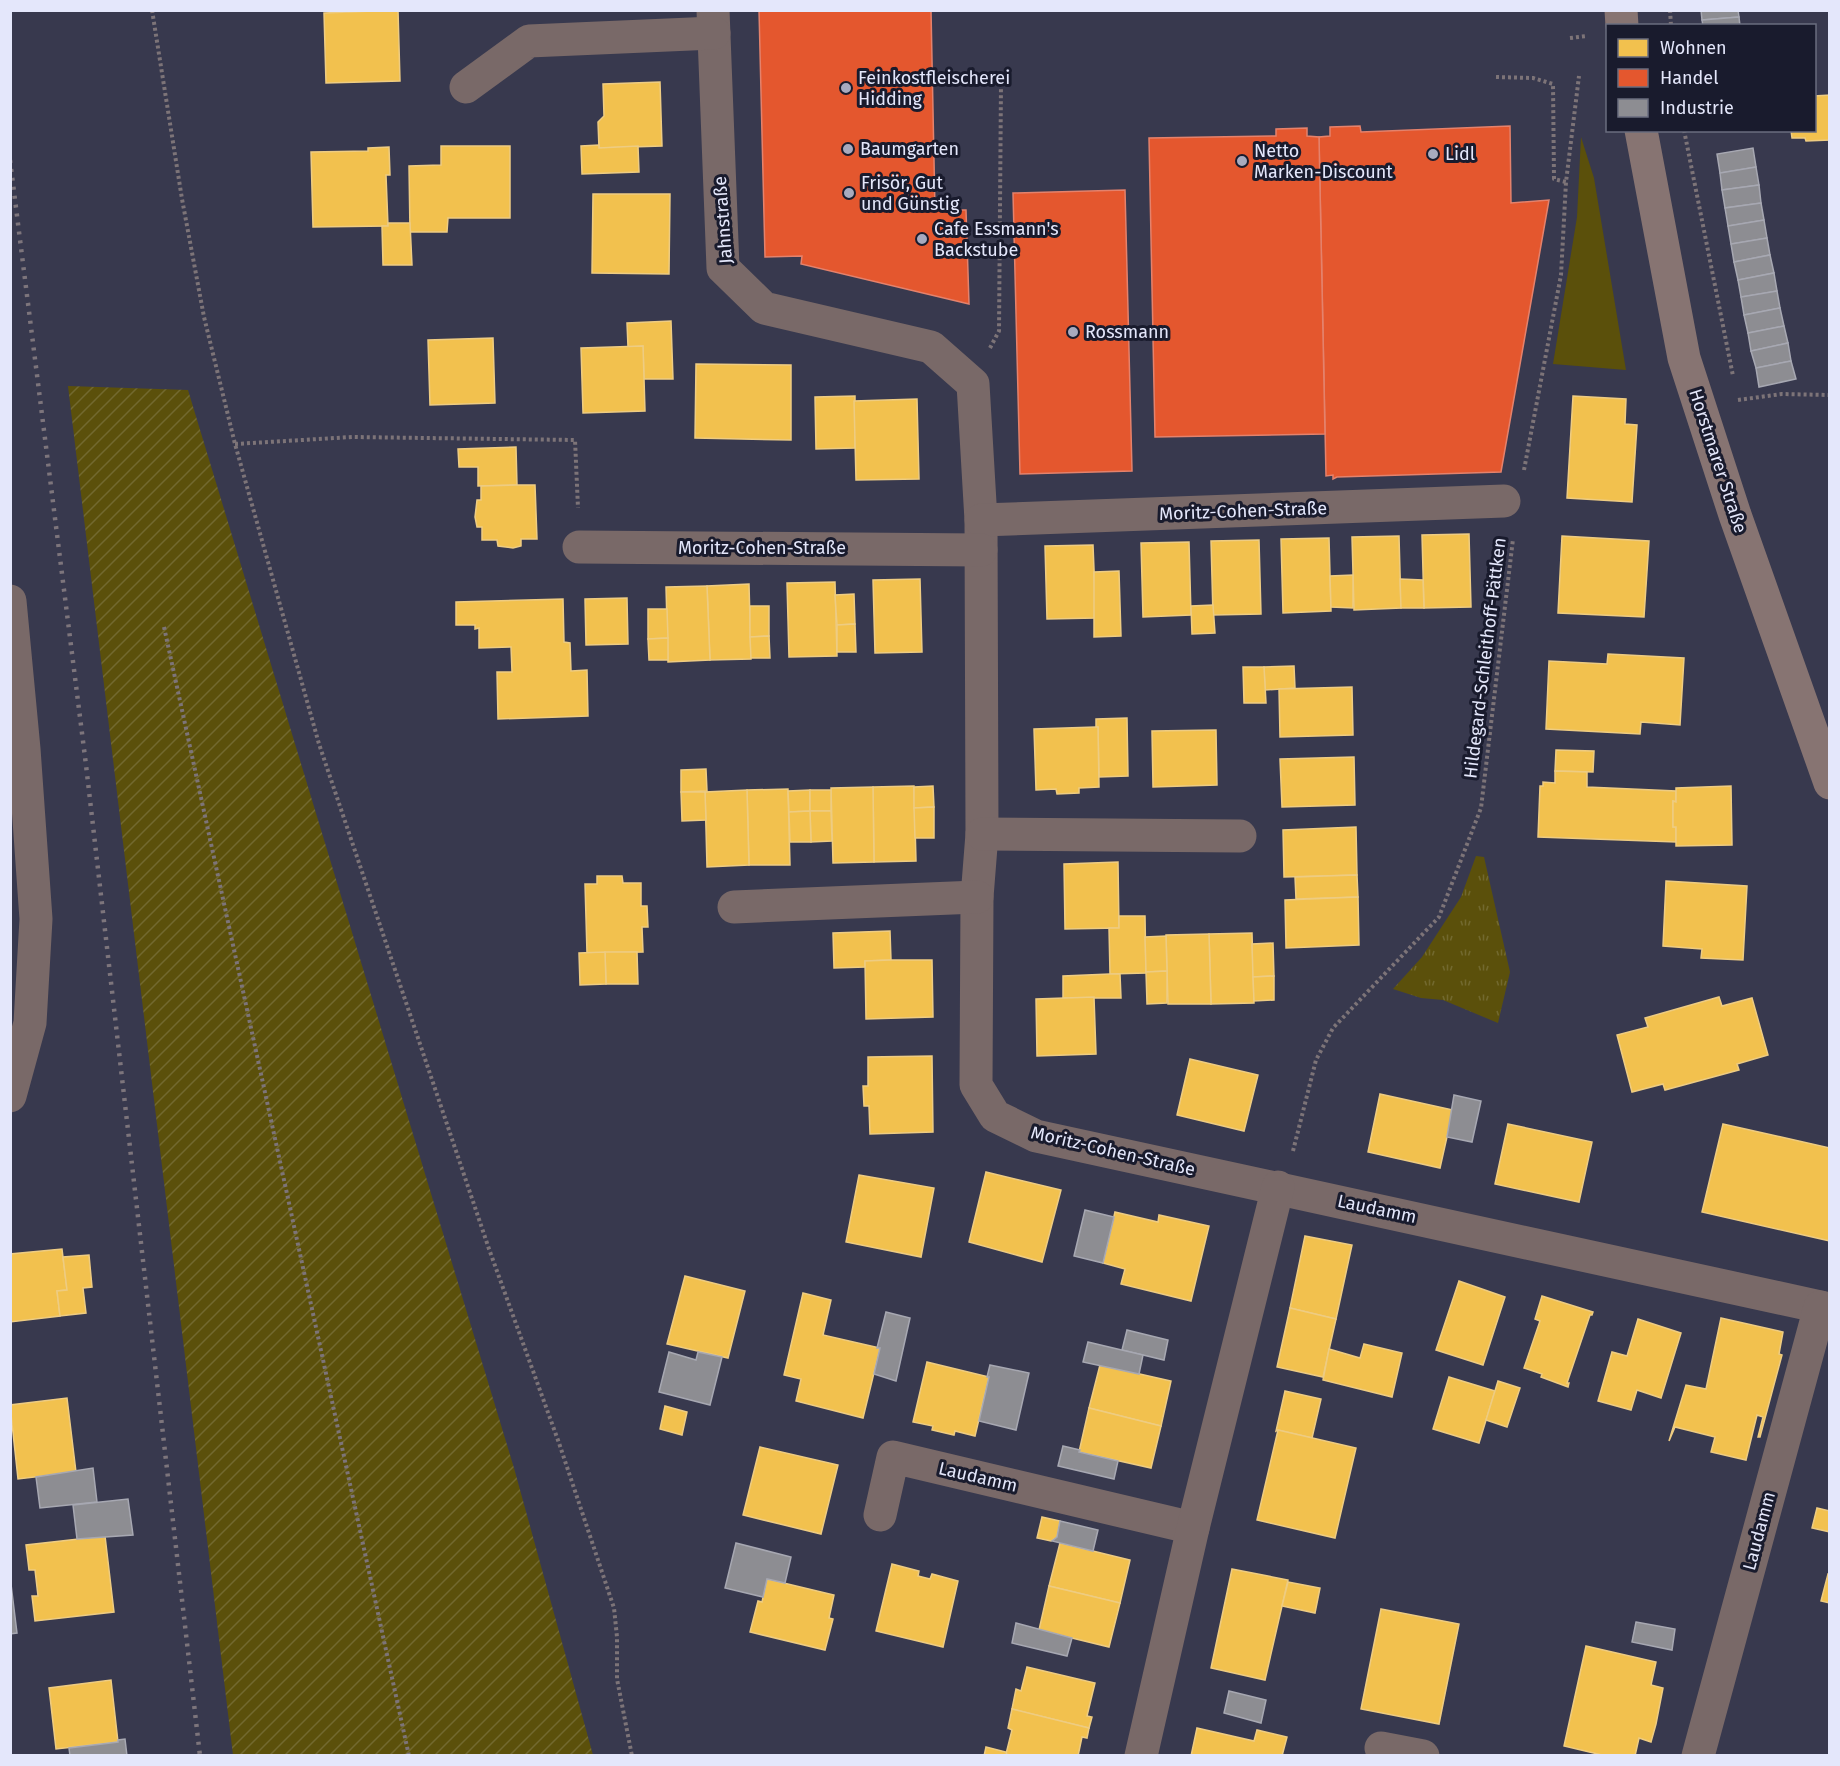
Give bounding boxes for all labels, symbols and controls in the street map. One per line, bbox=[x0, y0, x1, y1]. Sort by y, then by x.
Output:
legend bbox=[1606, 24, 1816, 132]
text: Wohnen bbox=[1660, 37, 1727, 59]
place label: Feinkostfleischerei Hidding bbox=[858, 67, 1010, 110]
text: Handel bbox=[1660, 67, 1718, 89]
marker: Feinkostfleischerei Hidding bbox=[839, 81, 853, 95]
text: Industrie bbox=[1660, 97, 1734, 119]
place label: Baumgarten bbox=[860, 138, 959, 160]
place label: Netto Marken-Discount bbox=[1254, 140, 1393, 183]
marker: Baumgarten bbox=[841, 142, 855, 156]
place label: Lidl bbox=[1445, 143, 1475, 165]
marker: Lidl bbox=[1426, 147, 1440, 161]
marker: Netto Marken-Discount bbox=[1235, 154, 1249, 168]
place label: Frisör, Gut und Günstig bbox=[861, 172, 960, 215]
street label: Jahnstraße bbox=[709, 175, 737, 265]
marker: Frisör, Gut und Günstig bbox=[842, 186, 856, 200]
place label: Cafe Essmann's Backstube bbox=[934, 218, 1059, 261]
marker: Cafe Essmann's Backstube bbox=[915, 232, 929, 246]
place label: Rossmann bbox=[1085, 321, 1169, 343]
marker: Rossmann bbox=[1066, 325, 1080, 339]
street label: Horstmarer Straße bbox=[1684, 386, 1752, 536]
street label: Moritz-Cohen-Straße bbox=[1159, 497, 1327, 525]
street label: Hildegard-Schleithoff-Pättken bbox=[1459, 536, 1511, 780]
street label: Moritz-Cohen-Straße bbox=[678, 537, 846, 559]
street label: Moritz-Cohen-Straße bbox=[1029, 1121, 1197, 1181]
street label: Laudamm bbox=[1335, 1190, 1419, 1228]
street label: Laudamm bbox=[936, 1457, 1020, 1497]
street label: Laudamm bbox=[1738, 1489, 1780, 1573]

